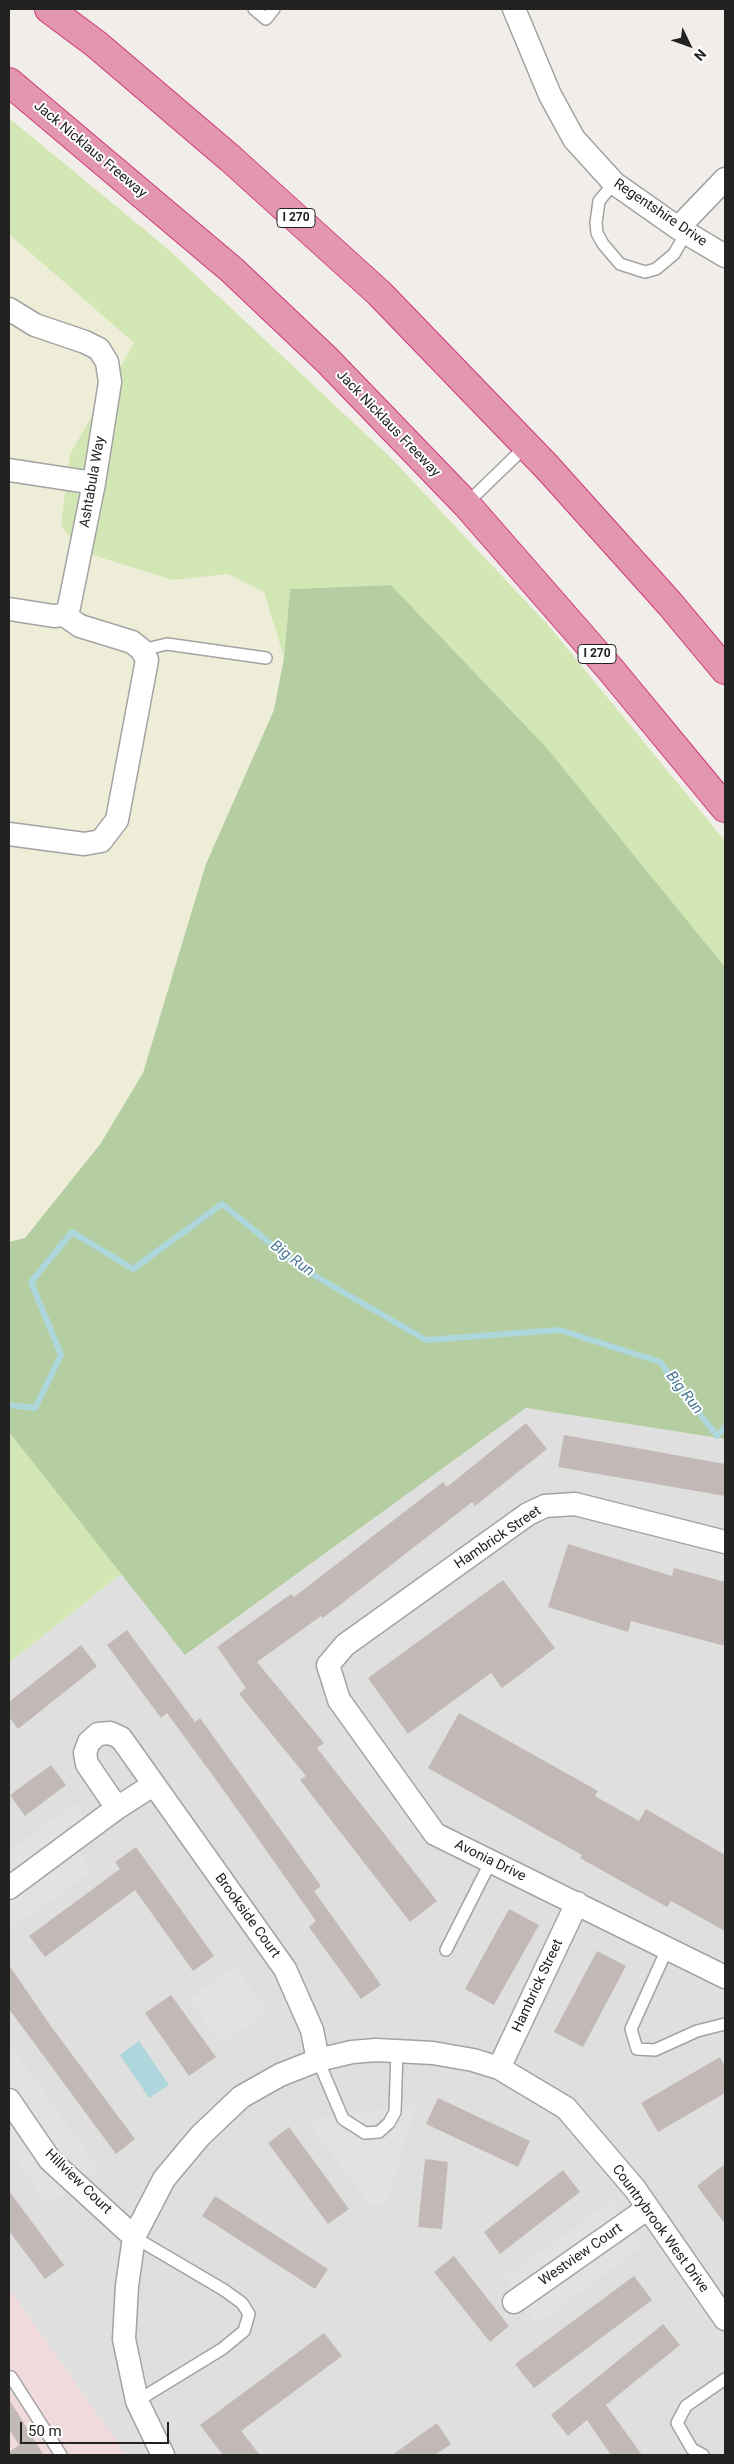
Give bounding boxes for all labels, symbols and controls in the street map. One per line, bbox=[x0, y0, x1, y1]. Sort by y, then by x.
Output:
north arrow bbox=[664, 20, 714, 70]
text: N bbox=[691, 46, 709, 64]
street label: Jack Nicklaus Freeway bbox=[30, 98, 150, 202]
street label: Regentshire Drive bbox=[610, 176, 710, 250]
road number: I 270 bbox=[277, 208, 315, 228]
street label: Jack Nicklaus Freeway bbox=[333, 367, 443, 481]
street label: Ashtabula Way bbox=[77, 435, 109, 529]
road number: I 270 bbox=[578, 644, 616, 664]
water label: Big Run bbox=[267, 1237, 317, 1281]
water label: Big Run bbox=[662, 1368, 706, 1418]
street label: Hambrick Street bbox=[452, 1503, 544, 1573]
street label: Avonia Drive bbox=[452, 1837, 528, 1885]
street label: Brookside Court bbox=[211, 1870, 283, 1962]
street label: Hambrick Street bbox=[509, 1937, 567, 2035]
street label: Hillview Court bbox=[41, 2146, 115, 2218]
street label: Countrybrook West Drive bbox=[608, 2162, 712, 2296]
street label: Westview Court bbox=[536, 2220, 626, 2290]
scale bar bbox=[22, 2412, 171, 2444]
text: 50 m bbox=[28, 2422, 62, 2440]

